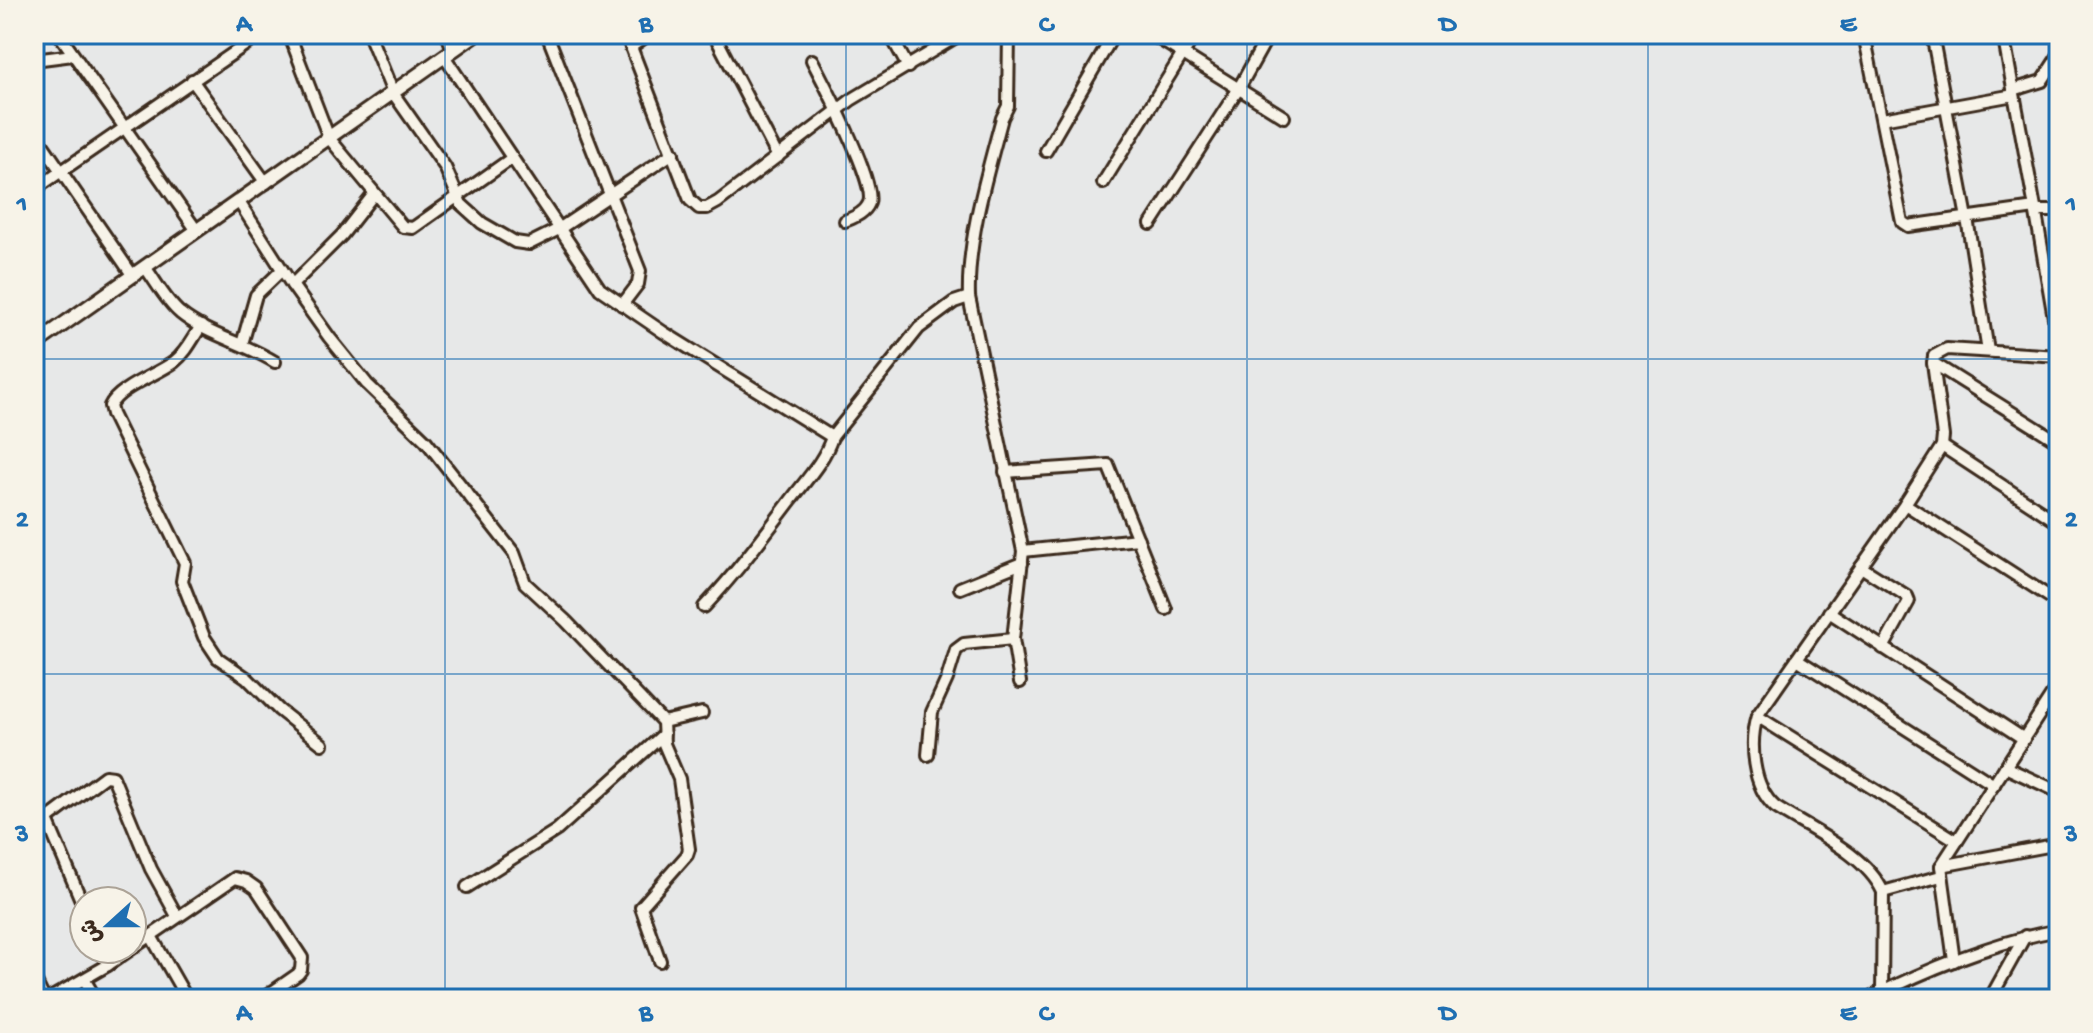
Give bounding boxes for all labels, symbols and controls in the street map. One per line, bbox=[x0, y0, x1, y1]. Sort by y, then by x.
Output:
text: A bbox=[235, 11, 253, 42]
text: B bbox=[638, 11, 654, 42]
text: C bbox=[1039, 11, 1056, 42]
text: D bbox=[1438, 11, 1458, 42]
text: E bbox=[1840, 11, 1858, 42]
text: 1 bbox=[16, 191, 27, 222]
text: 1 bbox=[2065, 191, 2076, 222]
text: 2 bbox=[16, 506, 29, 537]
text: 2 bbox=[2065, 506, 2078, 537]
text: 3 bbox=[14, 821, 29, 852]
text: 3 bbox=[2063, 821, 2078, 852]
north arrow bbox=[68, 885, 148, 965]
text: ش bbox=[77, 915, 110, 947]
text: A bbox=[235, 1000, 253, 1031]
text: B bbox=[638, 1000, 654, 1031]
text: C bbox=[1039, 1000, 1056, 1031]
text: D bbox=[1438, 1000, 1458, 1031]
text: E bbox=[1840, 1000, 1858, 1031]

